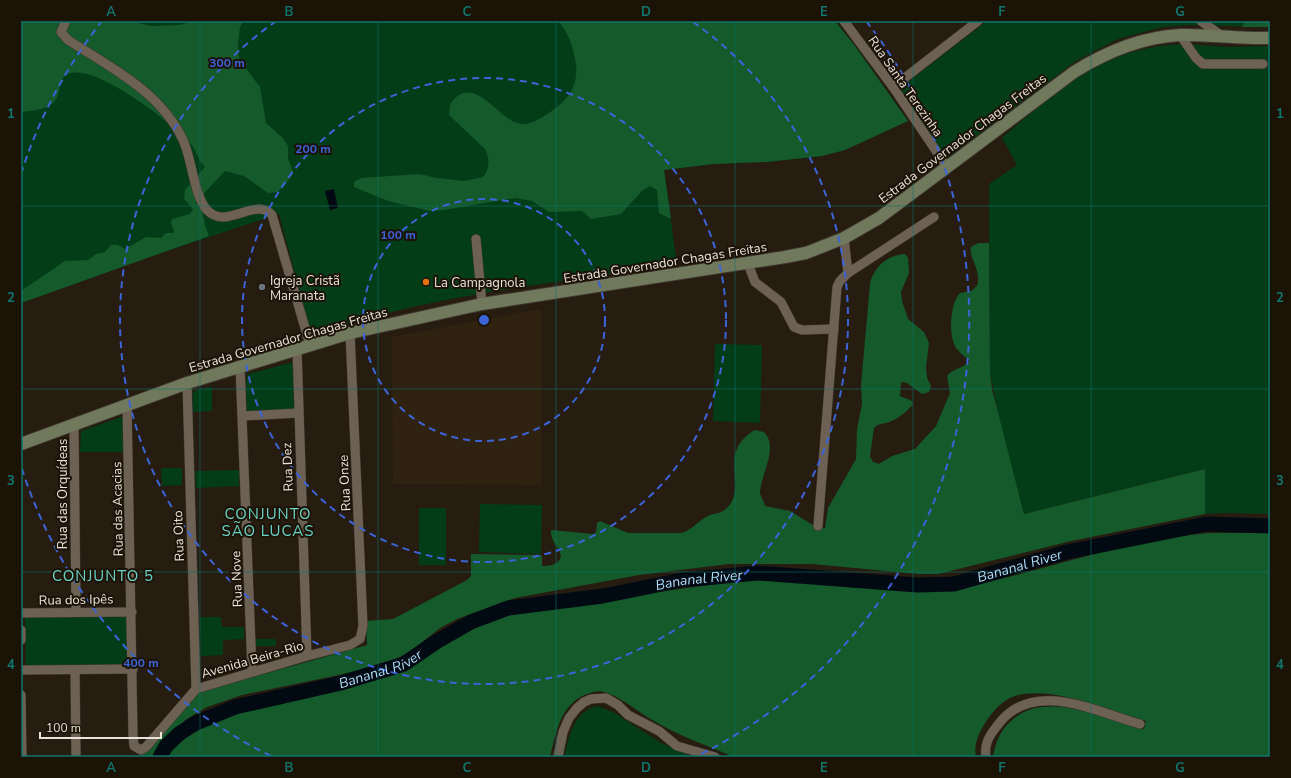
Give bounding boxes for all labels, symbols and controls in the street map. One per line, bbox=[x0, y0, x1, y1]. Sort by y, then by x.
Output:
text: A bbox=[106, 3, 116, 21]
text: B bbox=[285, 3, 294, 21]
text: C bbox=[463, 3, 472, 21]
text: D bbox=[641, 3, 651, 21]
text: E bbox=[820, 3, 828, 21]
text: F bbox=[998, 3, 1006, 21]
text: G bbox=[1175, 3, 1185, 21]
street label: Rua Santa Terezinha bbox=[864, 33, 947, 141]
text: 300 m bbox=[209, 55, 245, 71]
street label: Estrada Governador Chagas Freitas bbox=[875, 70, 1050, 208]
text: 1 bbox=[7, 105, 15, 123]
text: 1 bbox=[1276, 105, 1284, 123]
text: 200 m bbox=[295, 141, 331, 157]
text: 100 m bbox=[380, 227, 416, 243]
street label: Estrada Governador Chagas Freitas bbox=[562, 238, 768, 288]
place label: Igreja Cristã Maranata bbox=[270, 272, 340, 305]
place label: La Campagnola bbox=[434, 274, 525, 292]
marker: La Campagnola bbox=[421, 277, 431, 287]
marker: Igreja Cristã Maranata bbox=[257, 282, 267, 292]
text: 2 bbox=[7, 289, 15, 307]
text: 2 bbox=[1276, 289, 1284, 307]
street label: Estrada Governador Chagas Freitas bbox=[187, 303, 390, 377]
centre of rings bbox=[477, 313, 491, 327]
street label: Rua das Orquídeas bbox=[54, 439, 72, 549]
street label: Rua Dez bbox=[278, 442, 298, 492]
street label: Rua Onze bbox=[335, 454, 355, 512]
street label: Rua das Acacias bbox=[108, 461, 128, 556]
text: 3 bbox=[7, 472, 15, 490]
text: 3 bbox=[1276, 472, 1284, 490]
district label: CONJUNTO SÃO LUCAS bbox=[222, 504, 314, 541]
street label: Rua Oito bbox=[169, 510, 189, 562]
water label: Bananal River bbox=[975, 545, 1065, 587]
street label: Rua Nove bbox=[227, 550, 247, 608]
water label: Bananal River bbox=[654, 565, 744, 595]
district label: CONJUNTO 5 bbox=[52, 566, 154, 586]
street label: Rua dos Ipês bbox=[39, 590, 114, 610]
street label: Avenida Beira-Rio bbox=[199, 637, 305, 683]
water label: Bananal River bbox=[336, 645, 427, 693]
text: 400 m bbox=[123, 655, 159, 671]
text: 4 bbox=[7, 656, 15, 674]
text: 4 bbox=[1276, 656, 1284, 674]
scale bar bbox=[40, 714, 161, 740]
text: 100 m bbox=[46, 720, 81, 736]
text: A bbox=[106, 759, 116, 777]
text: B bbox=[285, 759, 294, 777]
text: C bbox=[463, 759, 472, 777]
text: D bbox=[641, 759, 651, 777]
text: E bbox=[820, 759, 828, 777]
text: F bbox=[998, 759, 1006, 777]
text: G bbox=[1175, 759, 1185, 777]

